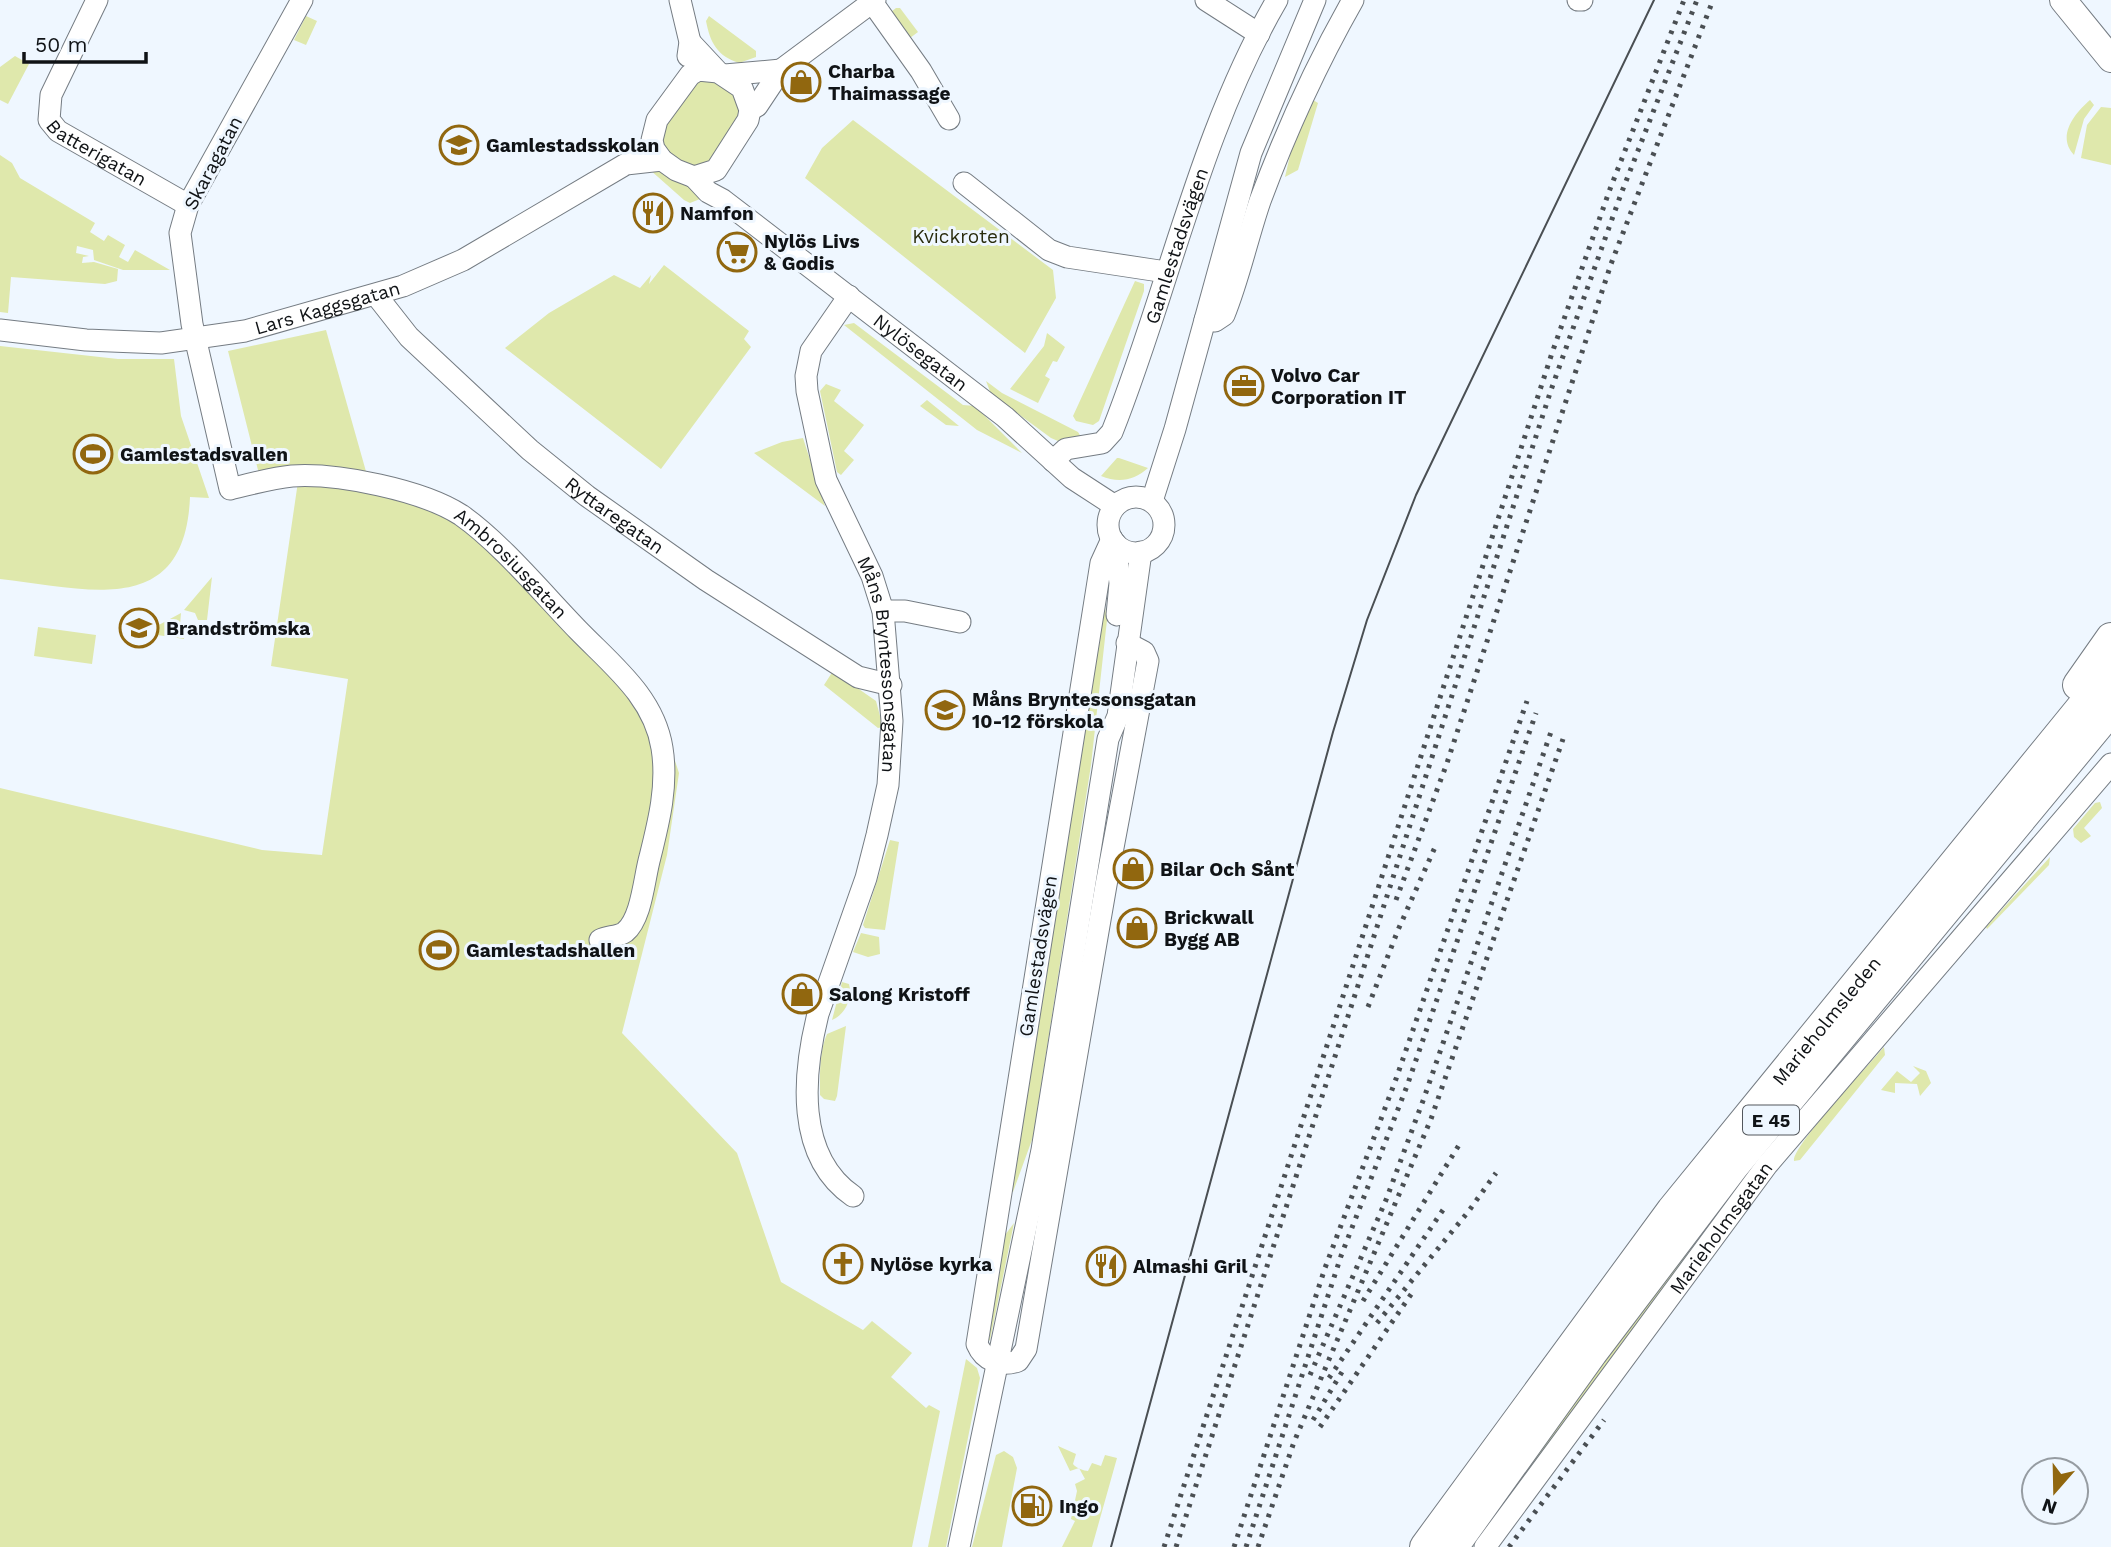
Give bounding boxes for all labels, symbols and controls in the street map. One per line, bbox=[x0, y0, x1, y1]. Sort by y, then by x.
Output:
scale bar bbox=[24, 21, 147, 65]
text: 50 m bbox=[35, 32, 87, 57]
place label: Charba Thaimassage bbox=[828, 60, 950, 105]
shop icon: Charba Thaimassage bbox=[780, 61, 822, 103]
street label: Skaragatan bbox=[179, 112, 247, 214]
street label: Batterigatan bbox=[42, 114, 151, 191]
school or university icon: Gamlestadsskolan bbox=[438, 124, 480, 166]
place label: Gamlestadsskolan bbox=[486, 134, 659, 157]
street label: Gamlestadsvägen bbox=[1140, 165, 1213, 327]
restaurant icon: Namfon bbox=[632, 192, 674, 234]
place label: Namfon bbox=[680, 202, 754, 225]
park label: Kvickroten bbox=[912, 225, 1010, 248]
place label: Nylös Livs & Godis bbox=[764, 230, 860, 275]
supermarket icon: Nylös Livs & Godis bbox=[716, 231, 758, 273]
street label: Lars Kaggsgatan bbox=[252, 276, 403, 339]
street label: Nylösegatan bbox=[869, 309, 972, 396]
place label: Volvo Car Corporation IT bbox=[1271, 364, 1406, 409]
office icon: Volvo Car Corporation IT bbox=[1223, 365, 1265, 407]
sports icon: Gamlestadsvallen bbox=[72, 433, 114, 475]
place label: Gamlestadsvallen bbox=[120, 443, 288, 466]
street label: Ryttaregatan bbox=[561, 472, 669, 559]
street label: Ambrosiusgatan bbox=[450, 503, 573, 623]
street label: Måns Bryntessonsgatan bbox=[853, 552, 904, 774]
school or university icon: Brandströmska bbox=[118, 607, 160, 649]
place label: Brandströmska bbox=[166, 617, 310, 640]
place label: Måns Bryntessonsgatan 10-12 förskola bbox=[972, 688, 1196, 733]
school or university icon: Måns Bryntessonsgatan 10-12 förskola bbox=[924, 689, 966, 731]
shop icon: Bilar Och Sånt bbox=[1112, 848, 1154, 890]
place label: Bilar Och Sånt bbox=[1160, 858, 1295, 881]
street label: Gamlestadsvägen bbox=[1014, 874, 1062, 1038]
place label: Brickwall Bygg AB bbox=[1164, 906, 1254, 951]
shop icon: Brickwall Bygg AB bbox=[1116, 907, 1158, 949]
sports icon: Gamlestadshallen bbox=[418, 929, 460, 971]
place label: Gamlestadshallen bbox=[466, 939, 635, 962]
street label: Marieholmsleden bbox=[1767, 952, 1885, 1090]
shop icon: Salong Kristoff bbox=[781, 973, 823, 1015]
place label: Salong Kristoff bbox=[829, 983, 970, 1006]
road number: E 45 bbox=[1743, 1106, 1799, 1134]
street label: Marieholmsgatan bbox=[1664, 1157, 1777, 1298]
church icon: Nylöse kyrka bbox=[822, 1243, 864, 1285]
restaurant icon: Almashi Gril bbox=[1085, 1245, 1127, 1287]
place label: Nylöse kyrka bbox=[870, 1253, 992, 1276]
place label: Almashi Gril bbox=[1133, 1255, 1248, 1278]
north arrow bbox=[2020, 1456, 2090, 1526]
fuel station icon: Ingo bbox=[1011, 1485, 1053, 1527]
text: N bbox=[2039, 1493, 2060, 1520]
place label: Ingo bbox=[1059, 1495, 1099, 1518]

